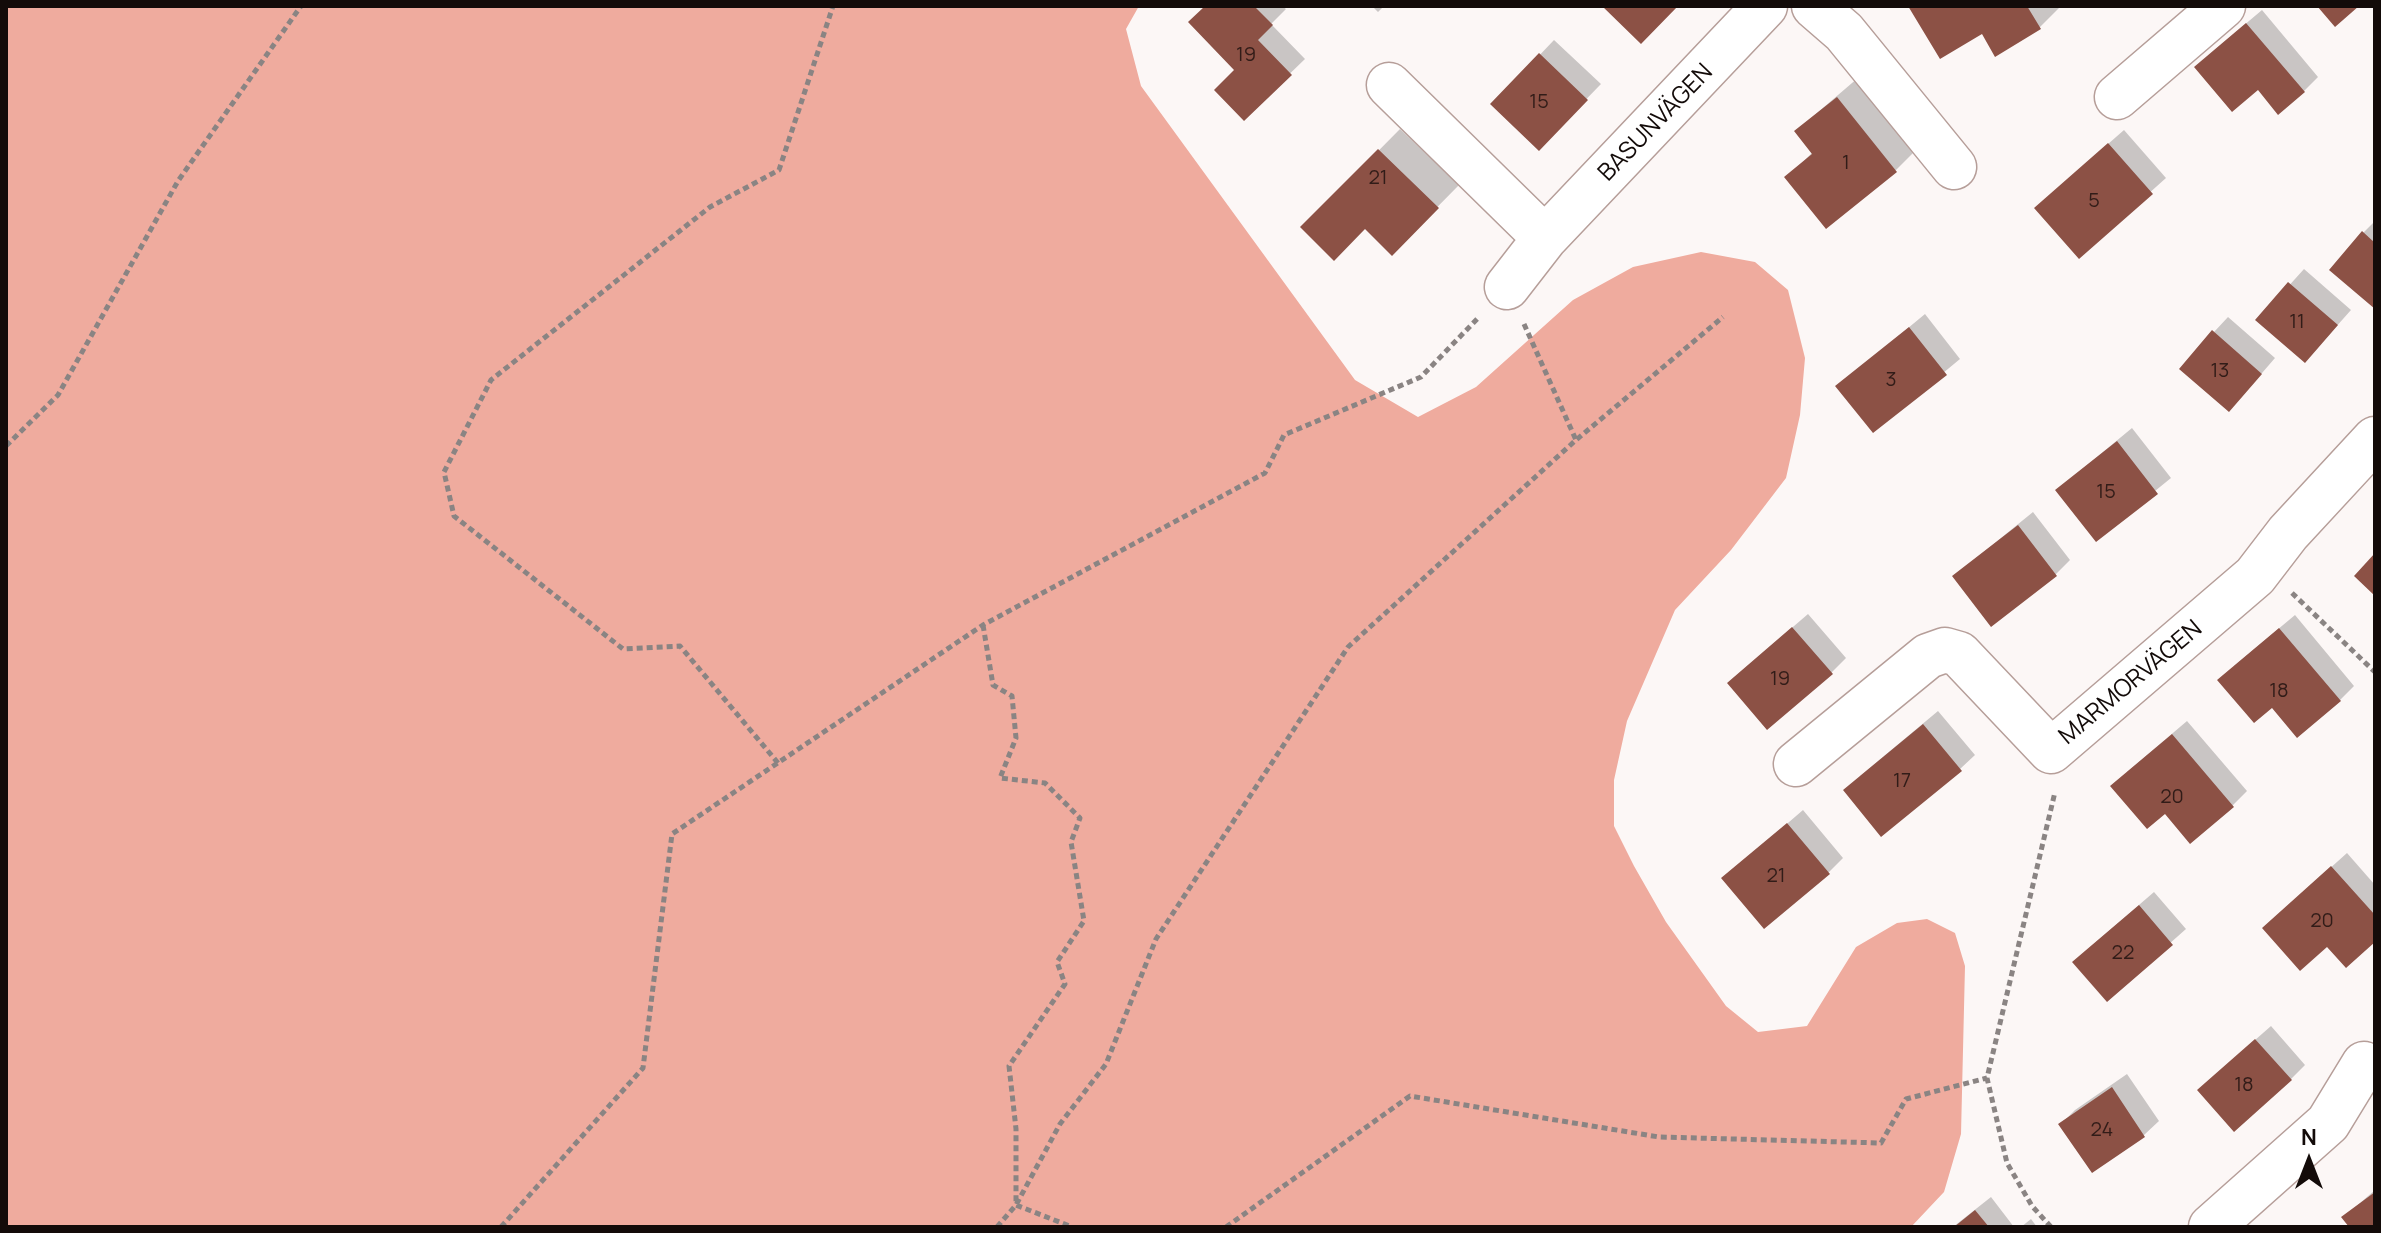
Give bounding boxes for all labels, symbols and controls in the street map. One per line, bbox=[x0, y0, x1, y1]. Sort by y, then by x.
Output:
house number: 19 bbox=[1236, 43, 1256, 67]
street label: BASUNVÄGEN bbox=[1593, 58, 1719, 188]
house number: 15 bbox=[1529, 90, 1549, 114]
house number: 1 bbox=[1842, 151, 1850, 175]
house number: 21 bbox=[1368, 166, 1388, 190]
house number: 5 bbox=[2088, 189, 2100, 213]
house number: 11 bbox=[2289, 310, 2305, 334]
house number: 13 bbox=[2211, 359, 2229, 383]
house number: 3 bbox=[1885, 368, 1897, 392]
house number: 15 bbox=[2096, 480, 2116, 504]
street label: MARMORVÄGEN bbox=[2054, 615, 2208, 751]
house number: 19 bbox=[1770, 667, 1790, 691]
house number: 18 bbox=[2269, 679, 2289, 703]
house number: 17 bbox=[1893, 769, 1911, 793]
house number: 20 bbox=[2160, 785, 2184, 809]
house number: 21 bbox=[1766, 864, 1786, 888]
house number: 20 bbox=[2310, 909, 2334, 933]
house number: 22 bbox=[2112, 941, 2134, 965]
house number: 18 bbox=[2234, 1073, 2254, 1097]
house number: 24 bbox=[2091, 1118, 2113, 1142]
north arrow bbox=[2269, 1121, 2349, 1201]
text: N bbox=[2301, 1122, 2317, 1152]

